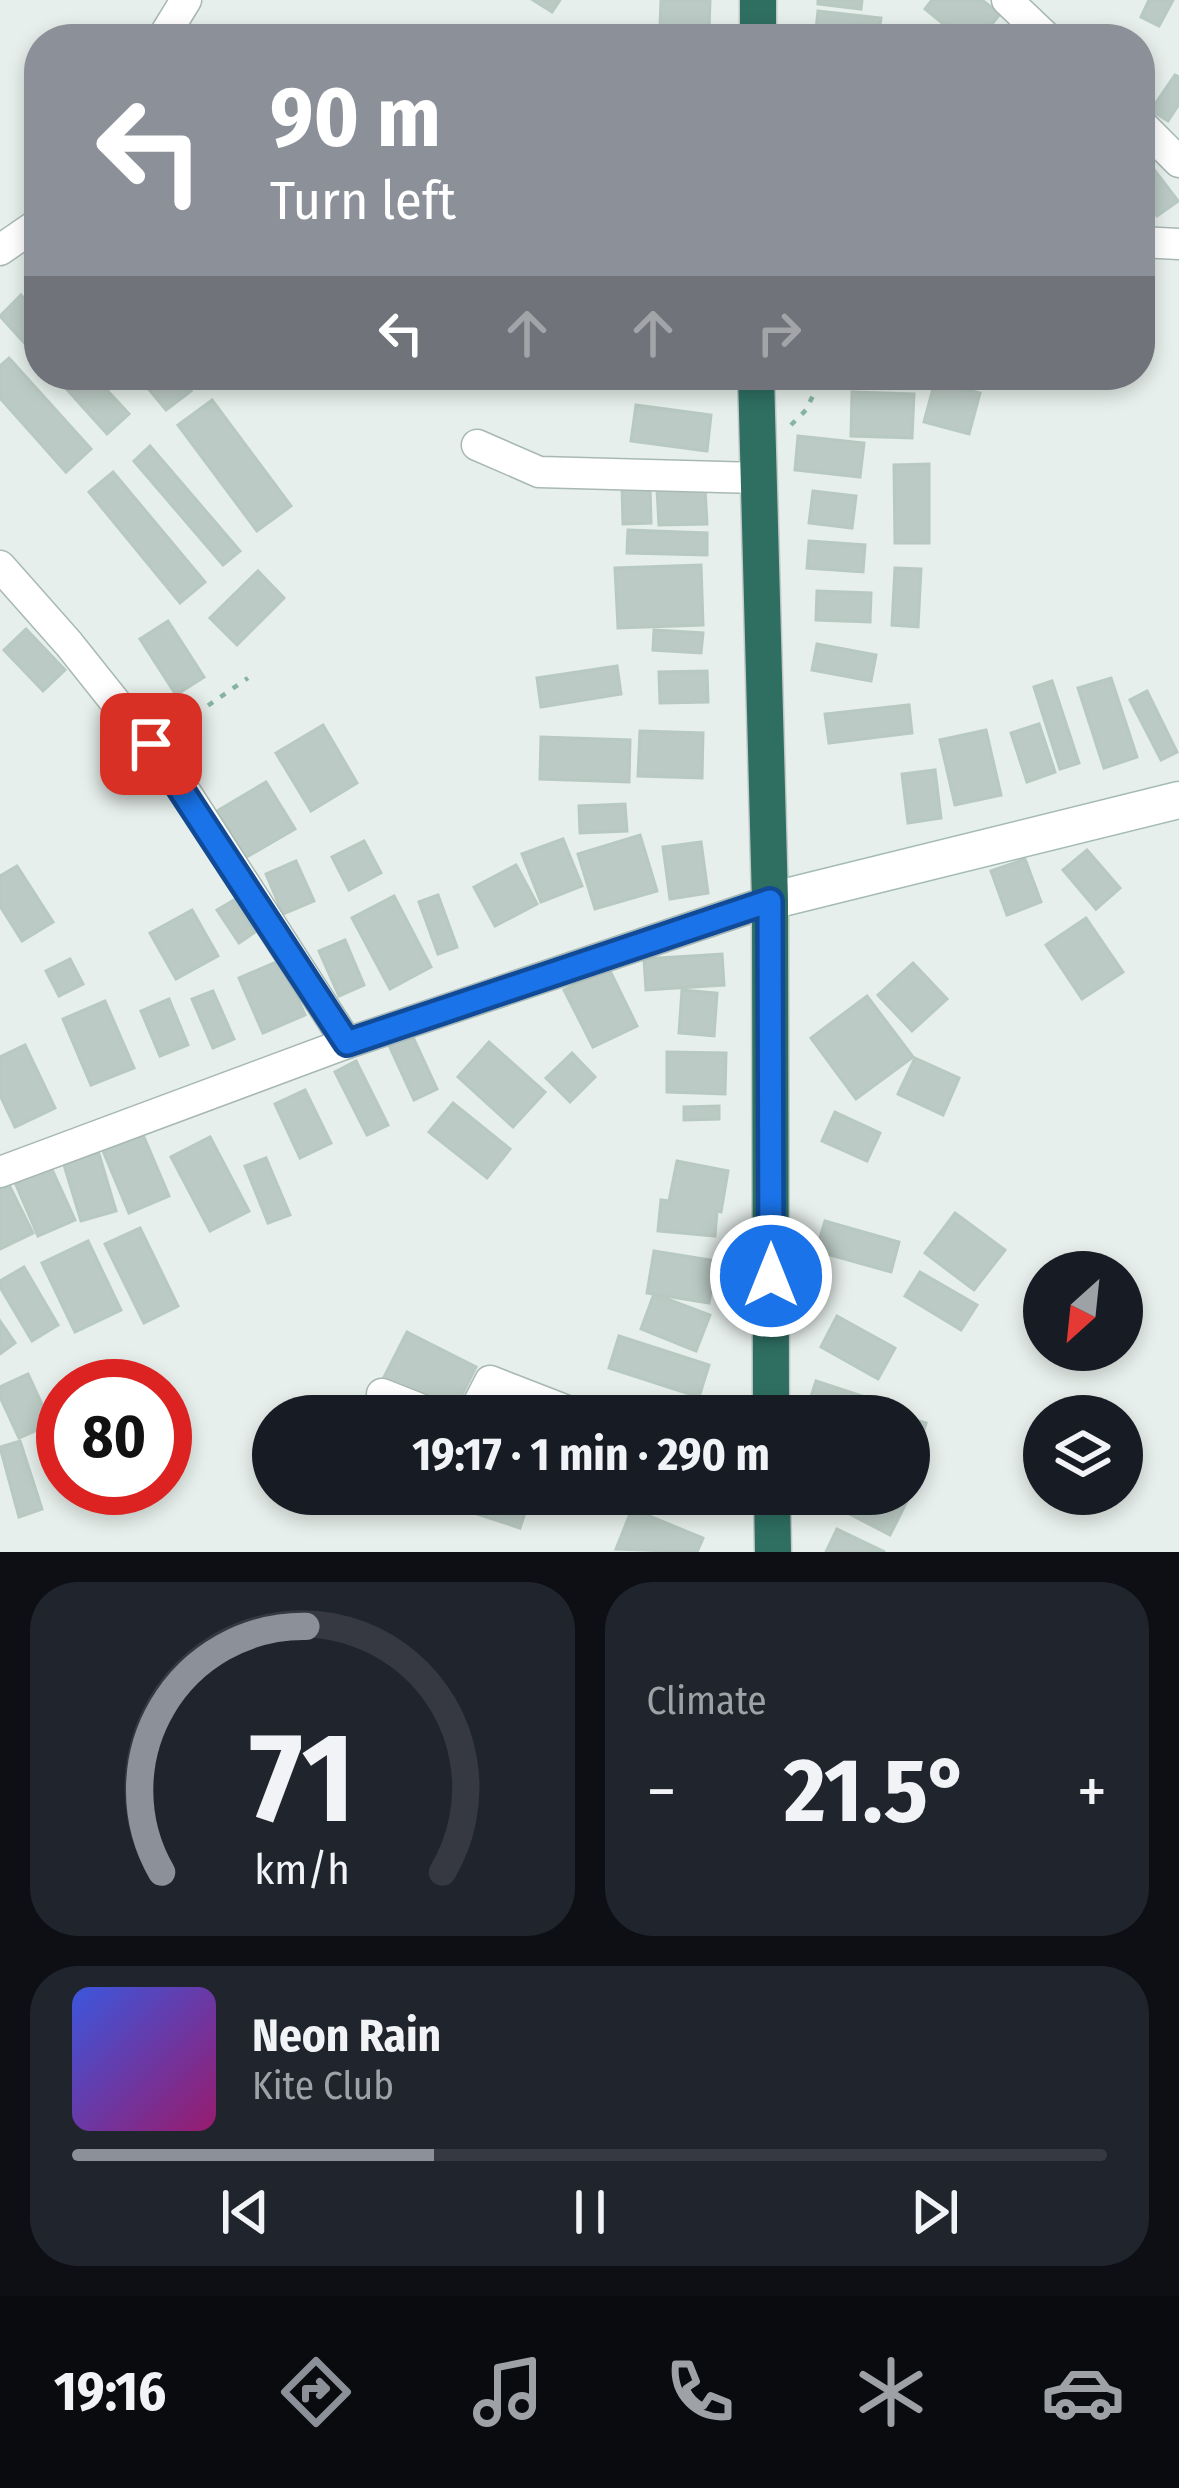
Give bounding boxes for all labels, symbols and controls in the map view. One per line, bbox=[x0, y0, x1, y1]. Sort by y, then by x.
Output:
text: 90 m bbox=[270, 67, 441, 168]
icon: left bbox=[72, 72, 228, 228]
text: Turn left bbox=[270, 169, 456, 233]
icon: left bbox=[368, 300, 434, 366]
icon: ahead bbox=[494, 300, 560, 366]
icon: ahead bbox=[620, 300, 686, 366]
icon: right bbox=[746, 300, 812, 366]
pin bbox=[100, 693, 202, 795]
icon: arrive bbox=[118, 711, 184, 777]
position arrow bbox=[708, 1213, 834, 1339]
north arrow bbox=[1023, 1251, 1143, 1371]
map controls bbox=[1023, 1251, 1143, 1515]
speed limit sign: 80 bbox=[36, 1359, 192, 1515]
button: layers bbox=[1023, 1395, 1143, 1515]
text: 19:17 · 1 min · 290 m bbox=[412, 1428, 770, 1482]
text: Climate bbox=[647, 1678, 767, 1724]
text: 71 bbox=[250, 1704, 355, 1854]
text: 21.5° bbox=[784, 1737, 969, 1845]
text: − bbox=[647, 1752, 676, 1831]
text: + bbox=[1077, 1752, 1107, 1831]
text: km/h bbox=[254, 1844, 350, 1895]
text: Neon Rain bbox=[252, 2009, 441, 2063]
text: Kite Club bbox=[252, 2063, 394, 2109]
icon: previous bbox=[212, 2179, 278, 2245]
icon: pause bbox=[557, 2179, 623, 2245]
icon: next bbox=[902, 2179, 968, 2245]
icon: directions bbox=[274, 2350, 358, 2434]
icon: music bbox=[466, 2350, 550, 2434]
icon: phone bbox=[658, 2350, 742, 2434]
icon: climate bbox=[849, 2350, 933, 2434]
icon: car bbox=[1041, 2350, 1125, 2434]
text: 19:16 bbox=[54, 2360, 166, 2424]

